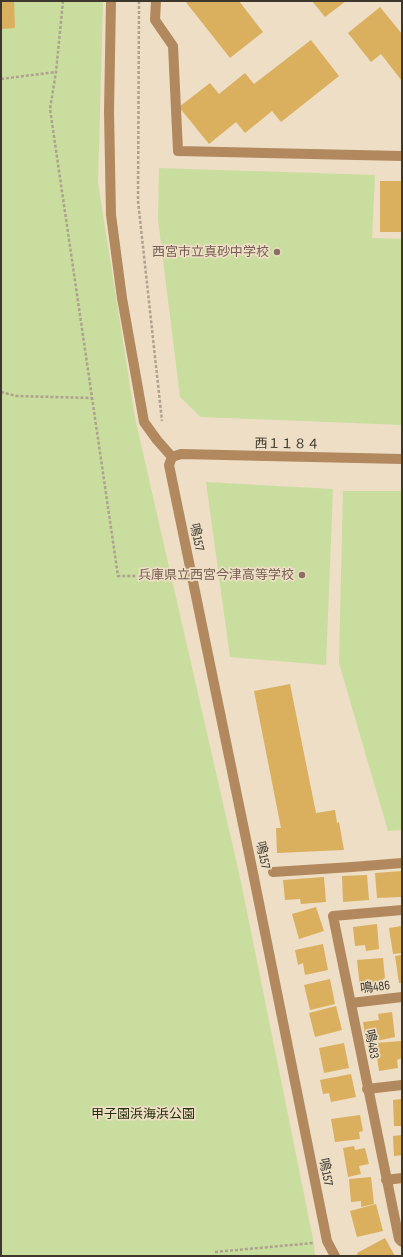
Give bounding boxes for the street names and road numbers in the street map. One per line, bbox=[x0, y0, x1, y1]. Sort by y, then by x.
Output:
street label: 西１１８４ bbox=[254, 435, 320, 453]
street label: 鳴157 bbox=[186, 522, 208, 553]
street label: 鳴157 bbox=[252, 840, 274, 871]
street label: 鳴486 bbox=[359, 977, 391, 997]
street label: 鳴483 bbox=[361, 1028, 383, 1060]
street label: 鳴157 bbox=[315, 1157, 337, 1188]

